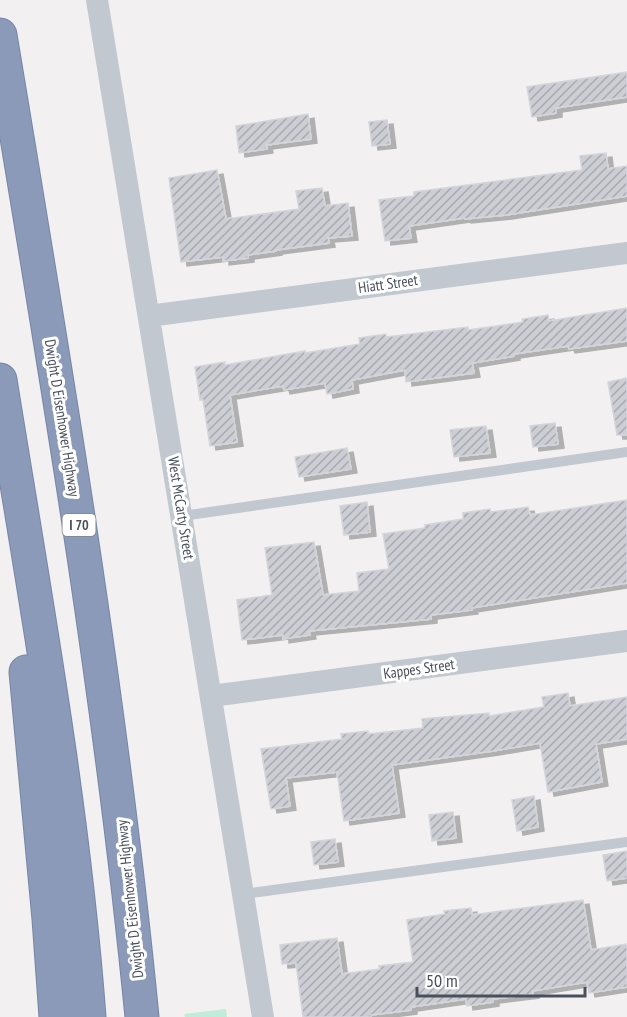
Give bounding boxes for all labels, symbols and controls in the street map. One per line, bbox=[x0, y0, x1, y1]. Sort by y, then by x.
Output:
street label: Hiatt Street bbox=[357, 270, 419, 297]
street label: Dwight D Eisenhower Highway bbox=[41, 338, 84, 498]
street label: West McCarty Street bbox=[164, 455, 199, 561]
road number: I 70 bbox=[62, 514, 96, 536]
street label: Kappes Street bbox=[382, 654, 456, 683]
street label: Dwight D Eisenhower Highway bbox=[112, 819, 147, 979]
scale bar bbox=[417, 960, 585, 998]
text: 50 m bbox=[426, 969, 458, 992]

